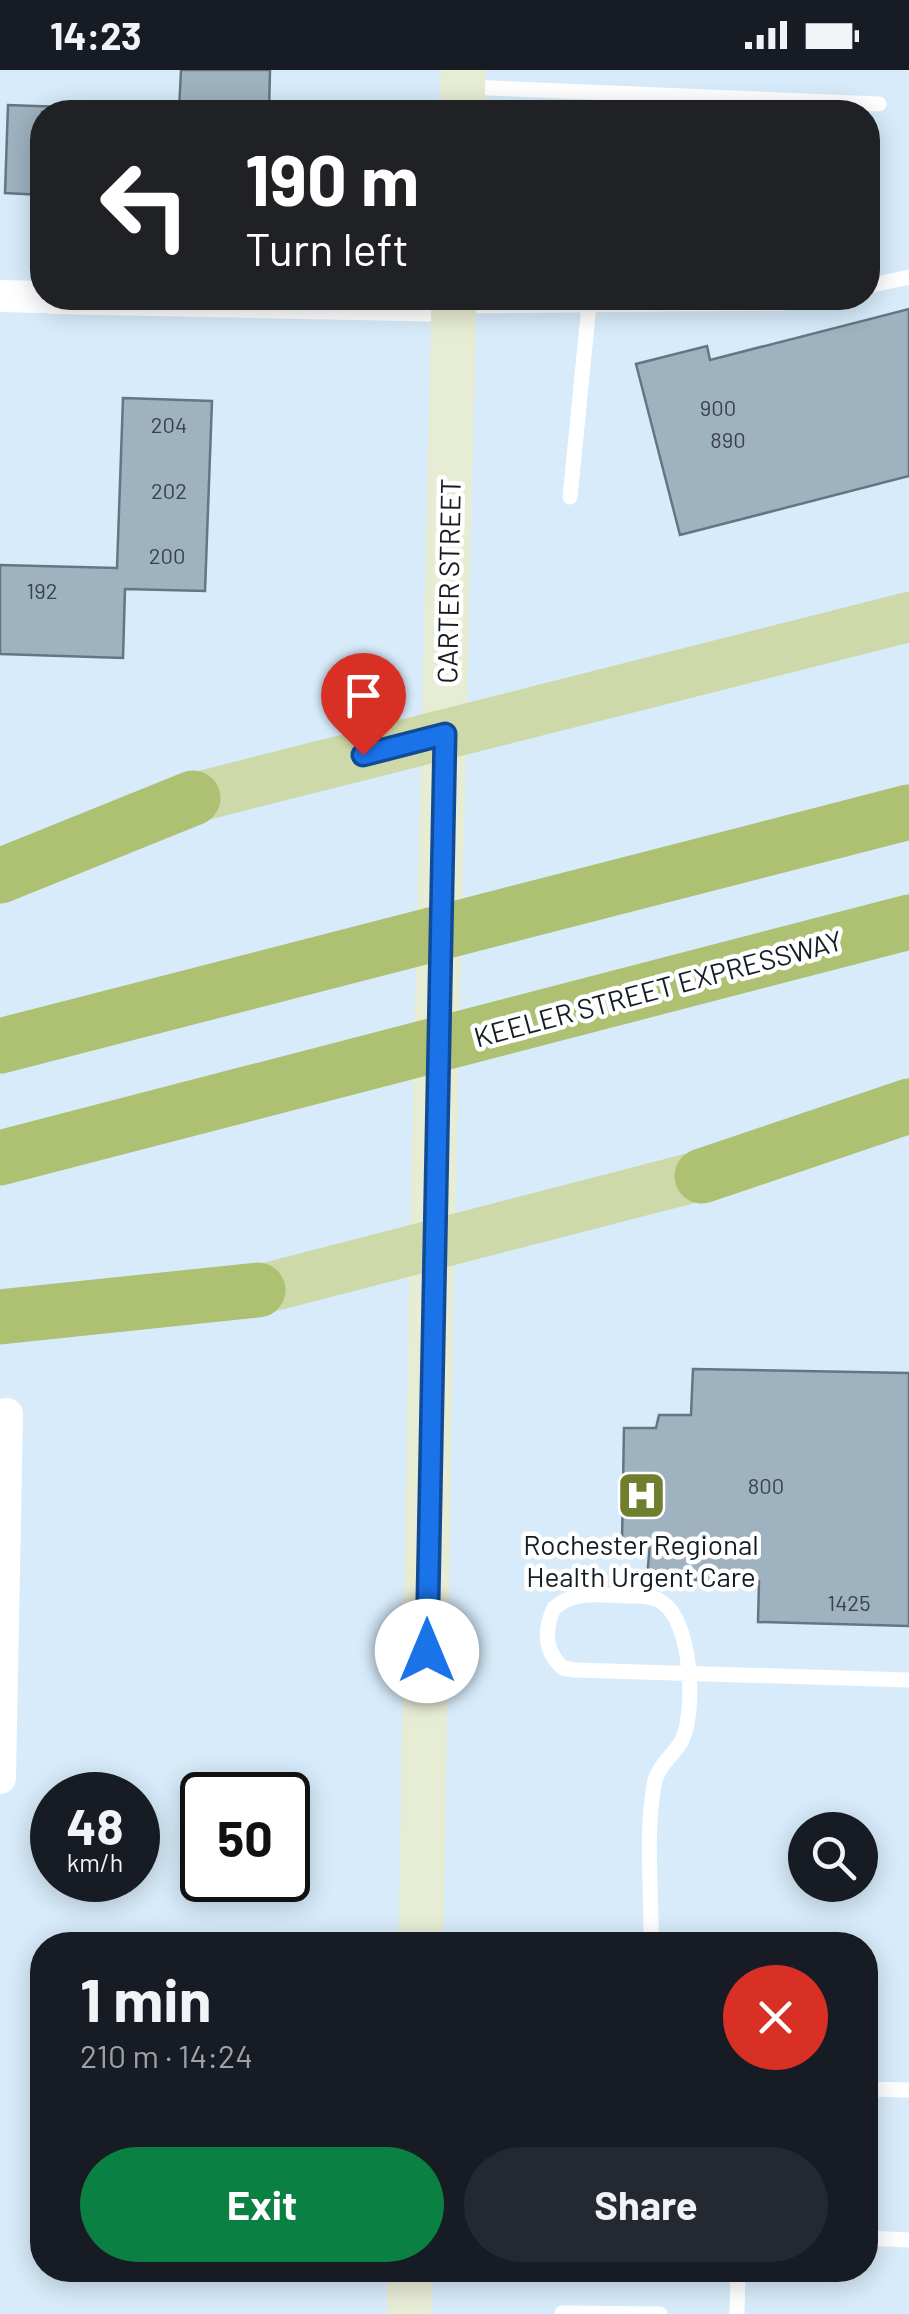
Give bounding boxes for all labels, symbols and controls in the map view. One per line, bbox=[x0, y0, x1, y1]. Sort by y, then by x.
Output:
text: 14:23 bbox=[50, 12, 142, 58]
text: 190 m bbox=[245, 136, 419, 220]
icon: left bbox=[80, 140, 210, 270]
text: Turn left bbox=[245, 221, 409, 275]
house number: 900 bbox=[700, 394, 736, 420]
house number: 204 bbox=[151, 411, 187, 437]
house number: 890 bbox=[710, 426, 746, 452]
house number: 202 bbox=[151, 477, 187, 503]
street label: CARTER STREET bbox=[429, 478, 467, 684]
house number: 200 bbox=[149, 542, 185, 568]
house number: 192 bbox=[27, 577, 57, 603]
pin bbox=[321, 653, 406, 756]
icon: arrive bbox=[336, 668, 391, 723]
street label: KEELER STREET EXPRESSWAY bbox=[470, 922, 846, 1054]
hospital icon: Rochester Regional Health Urgent Care bbox=[615, 1470, 667, 1522]
house number: 800 bbox=[748, 1472, 784, 1498]
place label: Rochester Regional Health Urgent Care bbox=[523, 1527, 759, 1593]
house number: 1425 bbox=[828, 1589, 870, 1615]
position arrow bbox=[375, 1599, 479, 1703]
speed limit sign: 50 bbox=[180, 1772, 310, 1902]
text: 48 bbox=[66, 1795, 124, 1855]
map controls bbox=[788, 1812, 878, 1902]
button: search bbox=[788, 1812, 878, 1902]
text: km/h bbox=[67, 1847, 123, 1877]
text: 1 min bbox=[80, 1962, 211, 2034]
button: close bbox=[723, 1965, 828, 2070]
text: 210 m · 14:24 bbox=[80, 2036, 253, 2074]
button: Exit bbox=[80, 2147, 444, 2262]
button: Share bbox=[464, 2147, 828, 2262]

